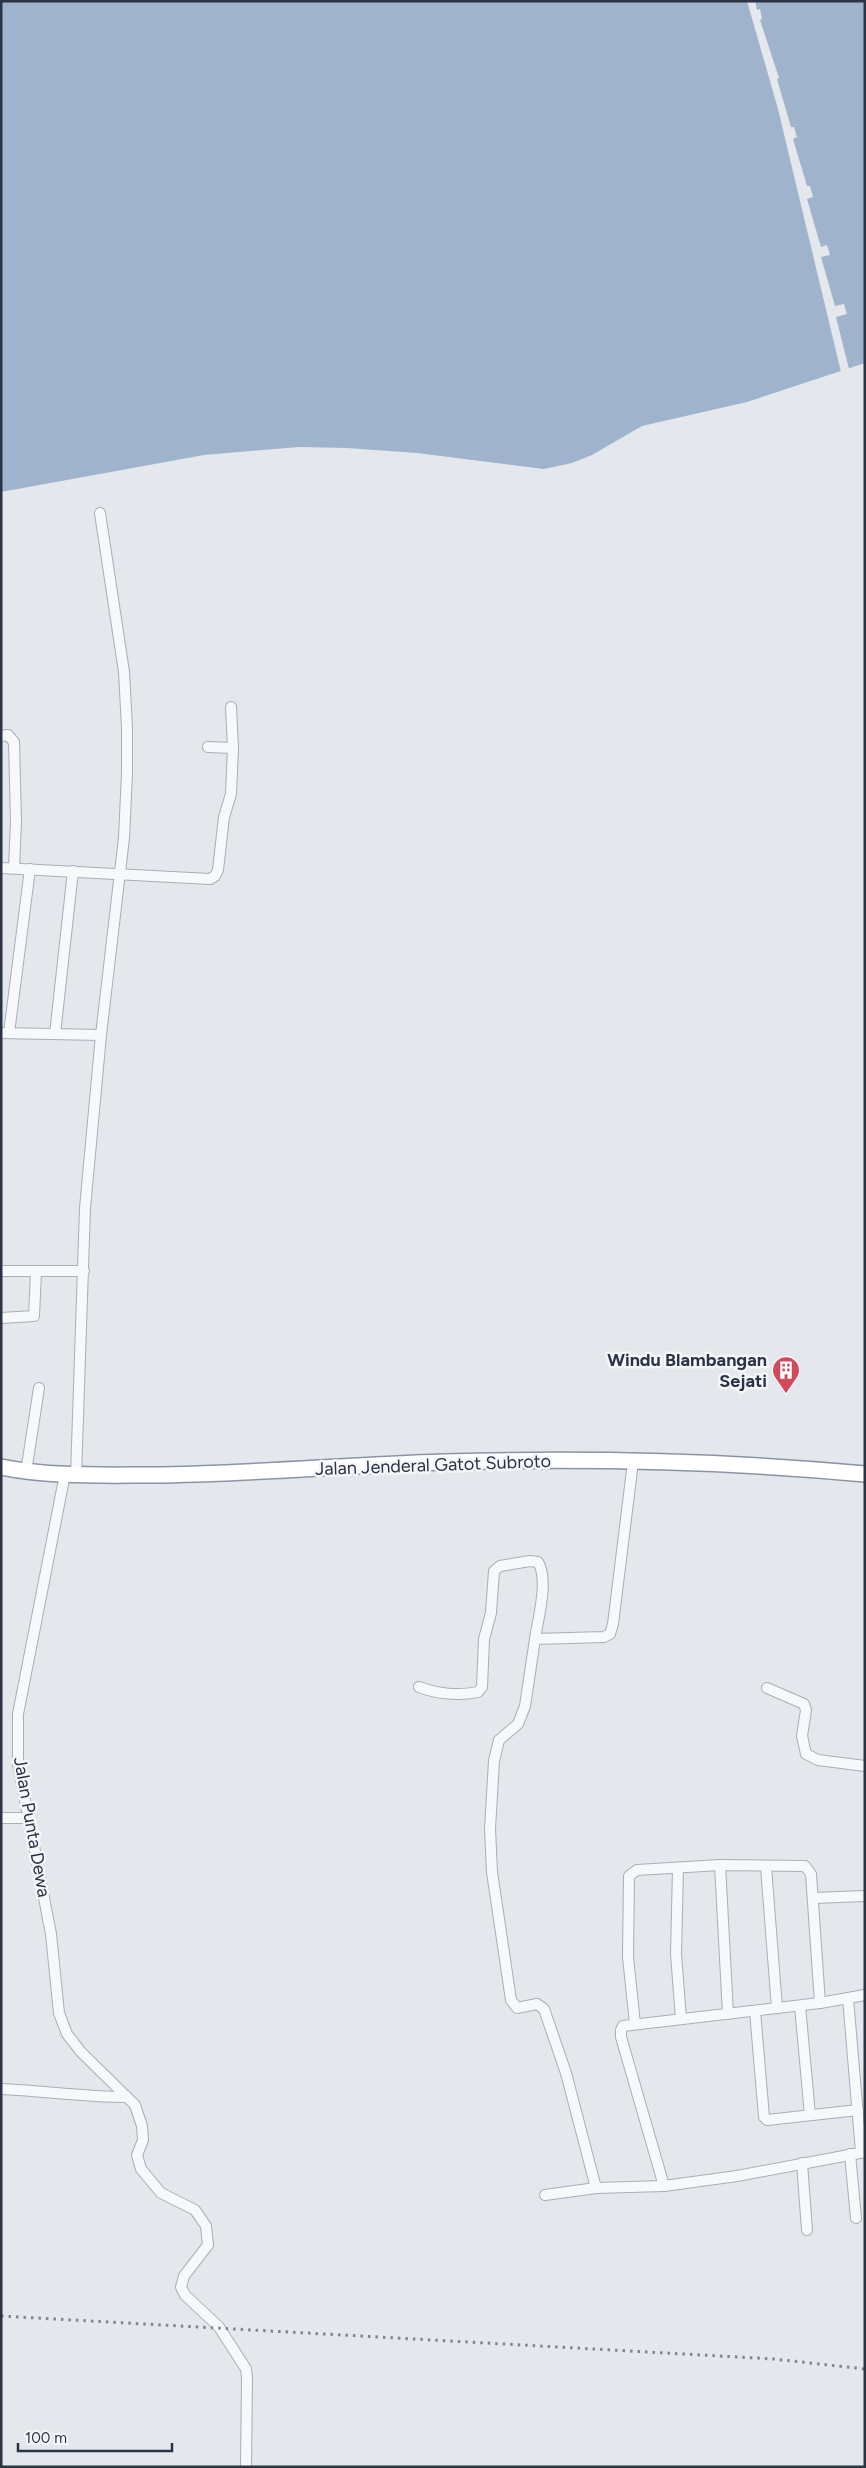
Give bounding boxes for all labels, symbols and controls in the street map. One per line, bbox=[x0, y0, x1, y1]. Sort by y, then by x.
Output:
place label: Windu Blambangan Sejati bbox=[607, 1349, 767, 1392]
building icon: Windu Blambangan Sejati bbox=[771, 1355, 801, 1394]
street label: Jalan Jenderal Gatot Subroto bbox=[315, 1450, 551, 1480]
street label: Jalan Punta Dewa bbox=[9, 1755, 55, 1899]
scale bar bbox=[18, 2420, 171, 2452]
text: 100 m bbox=[25, 2429, 67, 2447]

